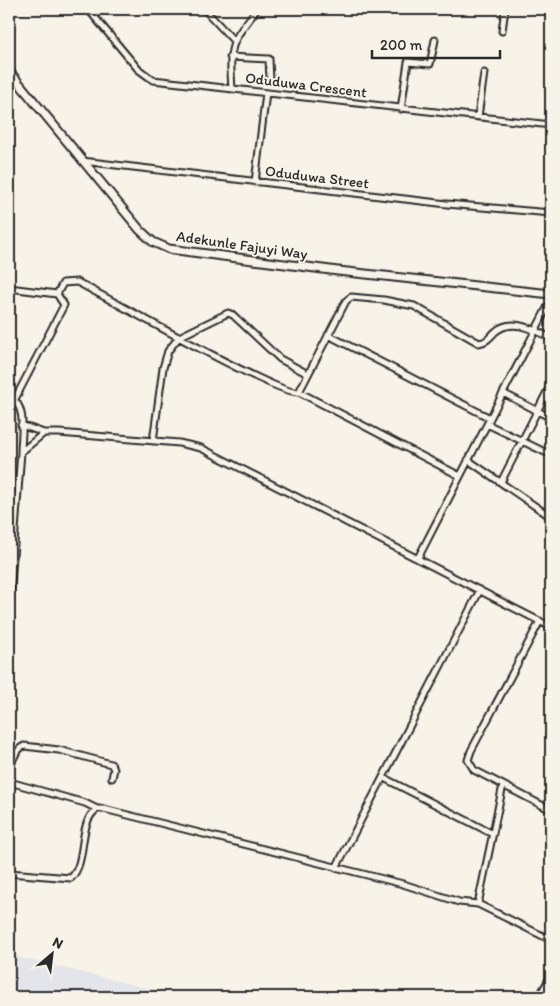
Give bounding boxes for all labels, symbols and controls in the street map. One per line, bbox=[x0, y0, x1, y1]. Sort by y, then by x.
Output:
scale bar bbox=[372, 28, 500, 60]
text: 200 m bbox=[380, 36, 423, 54]
street label: Oduduwa Crescent bbox=[244, 69, 368, 101]
street label: Oduduwa Street bbox=[264, 162, 370, 192]
street label: Adekunle Fajuyi Way bbox=[175, 227, 309, 263]
north arrow bbox=[28, 928, 78, 978]
text: N bbox=[50, 933, 66, 953]

